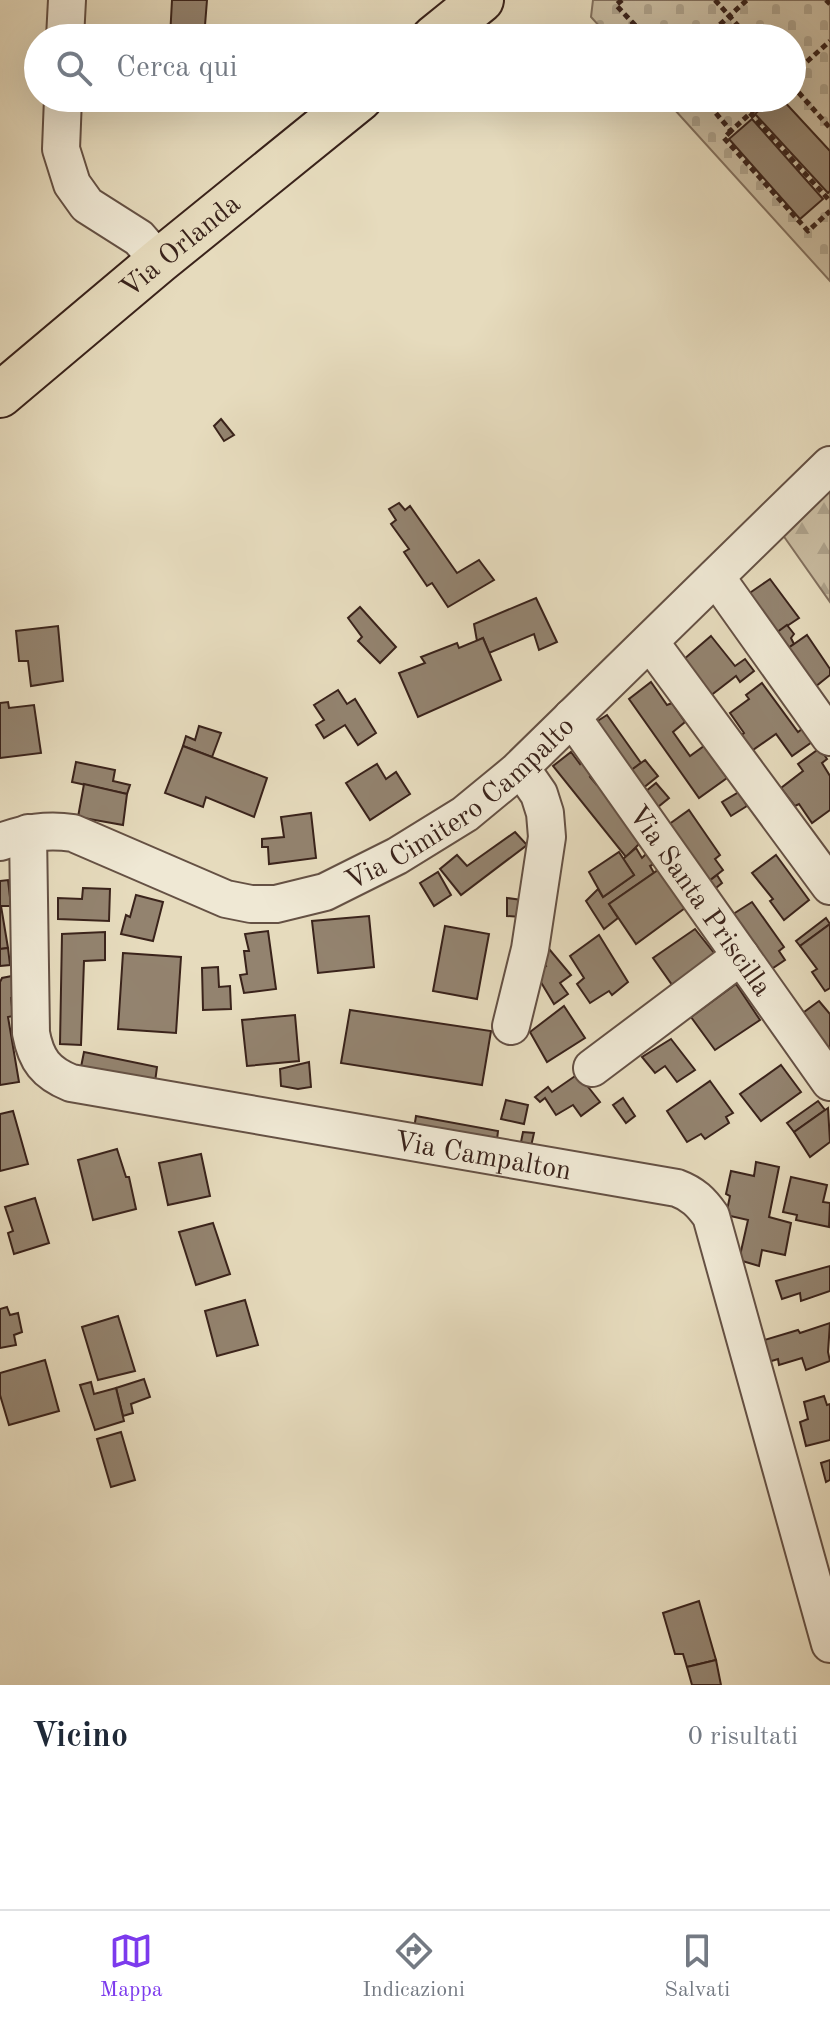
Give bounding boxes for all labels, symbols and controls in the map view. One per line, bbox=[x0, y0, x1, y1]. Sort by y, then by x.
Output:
search box bbox=[24, 24, 806, 112]
icon: search bbox=[52, 46, 96, 90]
text: Cerca qui bbox=[116, 53, 238, 83]
street label: Via Orlanda bbox=[116, 190, 247, 304]
street label: Via Cimitero Campalto bbox=[342, 713, 581, 896]
street label: Via Santa Priscilla bbox=[622, 801, 776, 1002]
street label: Via Campalton bbox=[392, 1128, 573, 1186]
text: Vicino bbox=[32, 1720, 128, 1754]
text: 0 risultati bbox=[688, 1724, 798, 1750]
tab: Mappa bbox=[100, 1929, 163, 2004]
tab: Indicazioni bbox=[362, 1929, 465, 2004]
tab: Salvati bbox=[664, 1929, 730, 2004]

